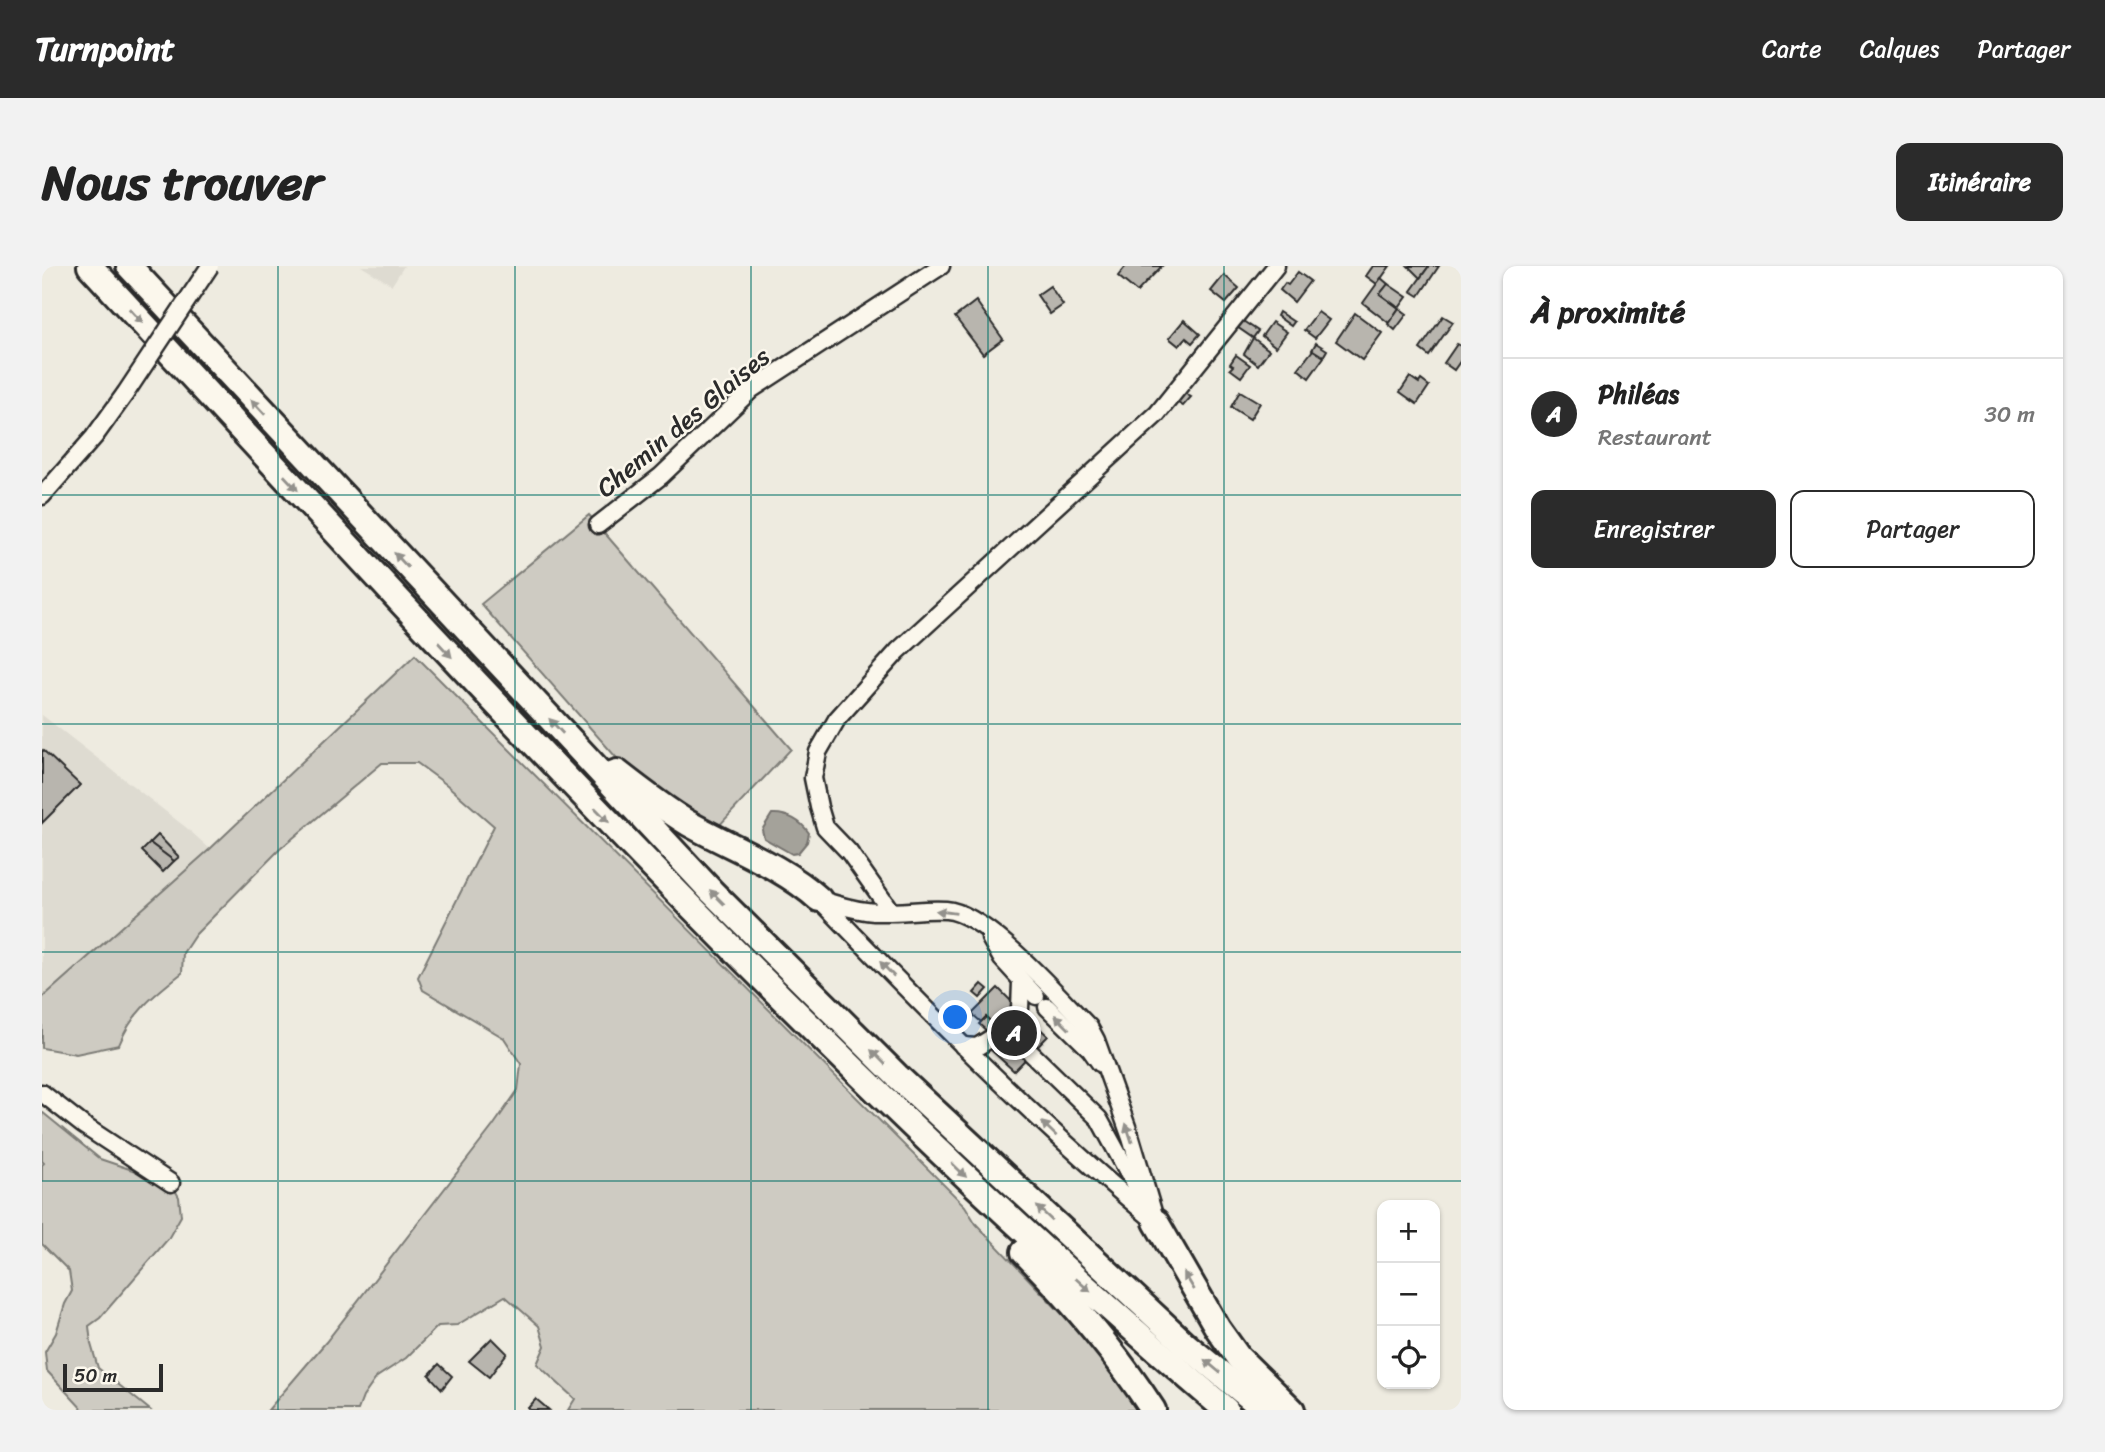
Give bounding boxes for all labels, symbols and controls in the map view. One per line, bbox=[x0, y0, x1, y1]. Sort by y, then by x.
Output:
text: Turnpoint bbox=[35, 20, 175, 78]
text: Carte bbox=[1762, 28, 1822, 70]
text: Calques bbox=[1860, 28, 1939, 70]
text: Partager bbox=[1977, 28, 2070, 70]
text: Nous trouver bbox=[42, 139, 322, 226]
button: Itinéraire bbox=[1896, 143, 2063, 221]
text: À proximité bbox=[1531, 285, 1685, 339]
one-way arrow bbox=[128, 307, 144, 324]
street label: Chemin des Glaises bbox=[585, 335, 781, 509]
text: Philéas bbox=[1598, 371, 1679, 417]
text: A bbox=[1546, 394, 1562, 435]
text: 30 m bbox=[1984, 394, 2035, 435]
one-way arrow bbox=[251, 399, 267, 416]
text: Restaurant bbox=[1598, 417, 1712, 458]
one-way arrow bbox=[282, 474, 298, 491]
button: Enregistrer bbox=[1531, 490, 1776, 568]
button: Partager bbox=[1790, 490, 2035, 568]
one-way arrow bbox=[393, 552, 409, 569]
one-way arrow bbox=[437, 641, 453, 658]
one-way arrow bbox=[548, 718, 564, 735]
one-way arrow bbox=[593, 806, 609, 823]
one-way arrow bbox=[709, 889, 725, 905]
one-way arrow bbox=[935, 906, 957, 917]
one-way arrow bbox=[878, 961, 895, 978]
your location bbox=[938, 1000, 972, 1034]
pin: A bbox=[991, 1007, 1037, 1059]
one-way arrow bbox=[1054, 1014, 1071, 1030]
one-way arrow bbox=[870, 1049, 887, 1066]
one-way arrow bbox=[1041, 1120, 1058, 1137]
one-way arrow bbox=[1124, 1123, 1134, 1144]
one-way arrow bbox=[950, 1162, 967, 1178]
map controls bbox=[1377, 1200, 1440, 1389]
button: + bbox=[1377, 1200, 1440, 1263]
one-way arrow bbox=[1035, 1205, 1053, 1221]
button: − bbox=[1377, 1263, 1440, 1326]
one-way arrow bbox=[1183, 1271, 1196, 1291]
one-way arrow bbox=[1075, 1277, 1092, 1292]
button: locate bbox=[1377, 1326, 1440, 1389]
text: 50 m bbox=[74, 1359, 117, 1392]
one-way arrow bbox=[1204, 1359, 1222, 1374]
scale bar bbox=[63, 1361, 163, 1393]

